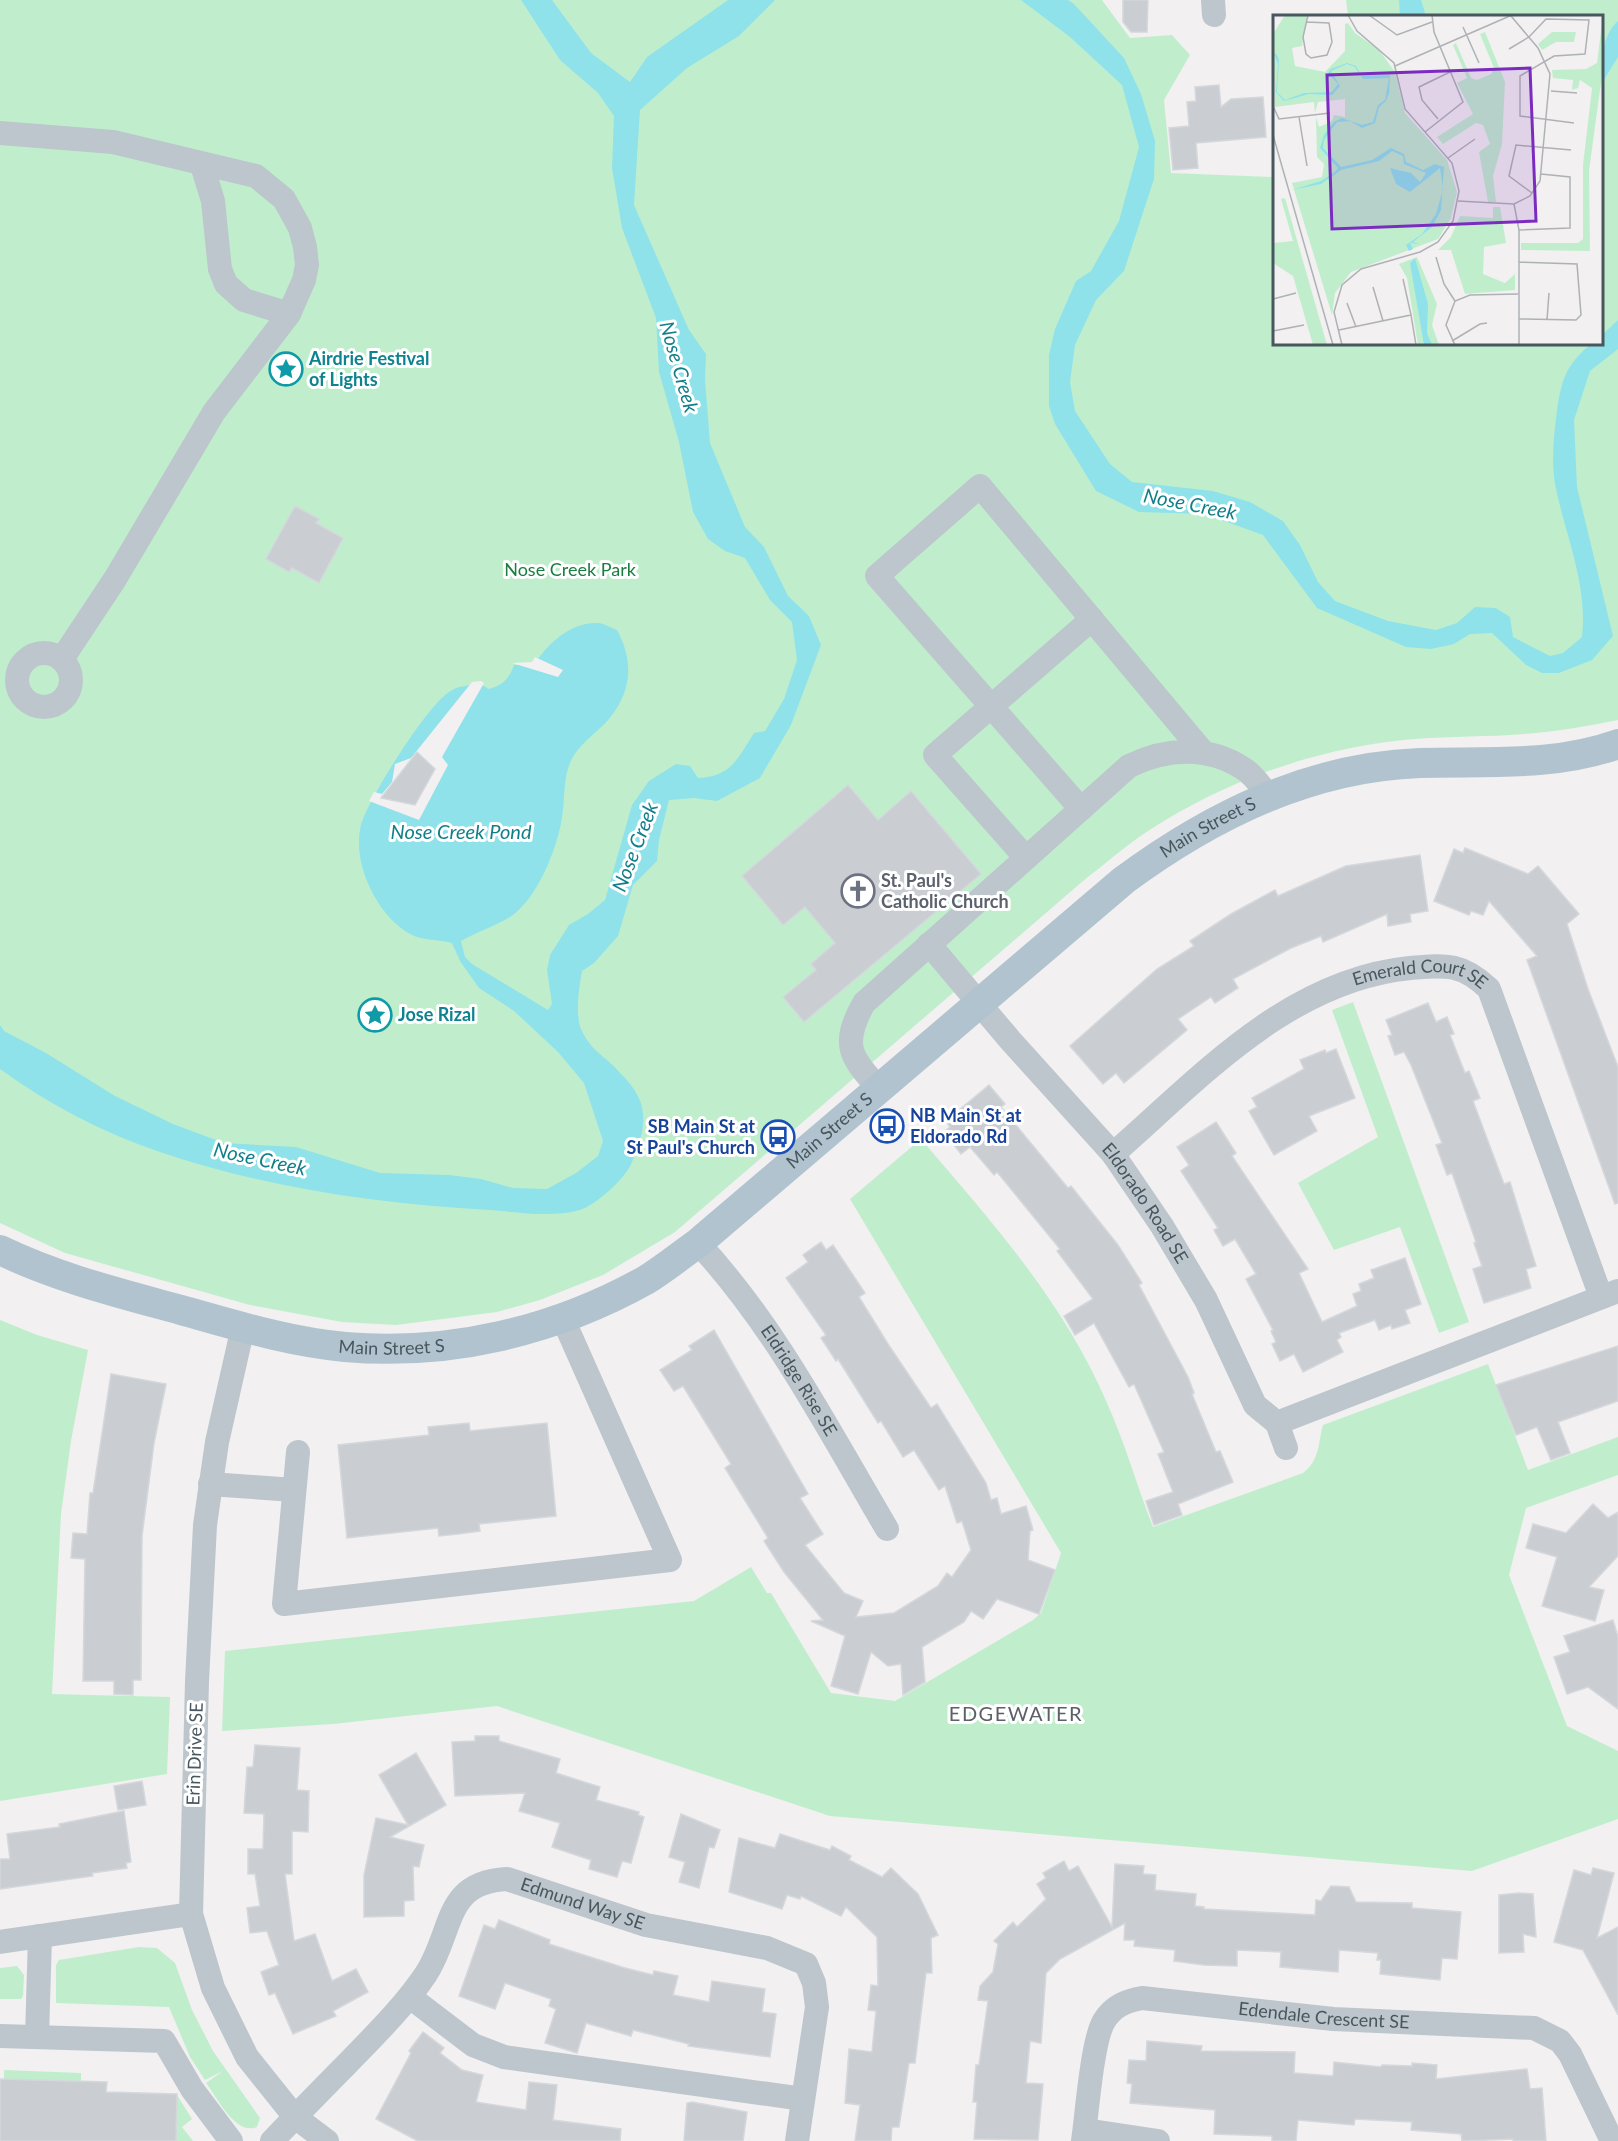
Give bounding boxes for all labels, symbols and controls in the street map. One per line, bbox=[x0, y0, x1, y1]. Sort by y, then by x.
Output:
inset map bbox=[1273, 15, 1603, 345]
water label: Nose Creek bbox=[655, 318, 705, 416]
place label: Airdrie Festival of Lights bbox=[308, 347, 429, 390]
place icon: Airdrie Festival of Lights bbox=[268, 351, 304, 387]
water label: Nose Creek bbox=[1142, 482, 1239, 524]
park label: Nose Creek Park bbox=[504, 558, 637, 580]
street label: Main Street S bbox=[1155, 792, 1259, 862]
water label: Nose Creek bbox=[606, 798, 662, 895]
water label: Nose Creek Pond bbox=[391, 819, 532, 843]
place label: St. Paul's Catholic Church bbox=[881, 869, 1009, 912]
church icon: St. Paul's Catholic Church bbox=[840, 873, 876, 909]
street label: Emerald Court SE bbox=[1350, 954, 1493, 993]
place icon: Jose Rizal bbox=[357, 997, 393, 1033]
place label: Jose Rizal bbox=[398, 1003, 476, 1025]
street label: Main Street S bbox=[781, 1087, 877, 1173]
place label: NB Main St at Eldorado Rd bbox=[910, 1104, 1022, 1147]
bus stop icon: NB Main St at Eldorado Rd bbox=[869, 1108, 905, 1144]
place label: SB Main St at St Paul's Church bbox=[626, 1115, 755, 1158]
bus stop icon: SB Main St at St Paul's Church bbox=[760, 1119, 796, 1155]
water label: Nose Creek bbox=[212, 1137, 309, 1180]
street label: Eldorado Road SE bbox=[1098, 1138, 1194, 1267]
street label: Eldridge Rise SE bbox=[757, 1320, 843, 1440]
street label: Main Street S bbox=[338, 1334, 446, 1359]
district label: EDGEWATER bbox=[949, 1701, 1083, 1725]
street label: Erin Drive SE bbox=[181, 1702, 207, 1806]
street label: Edmund Way SE bbox=[518, 1872, 648, 1934]
street label: Edendale Crescent SE bbox=[1237, 1997, 1410, 2032]

